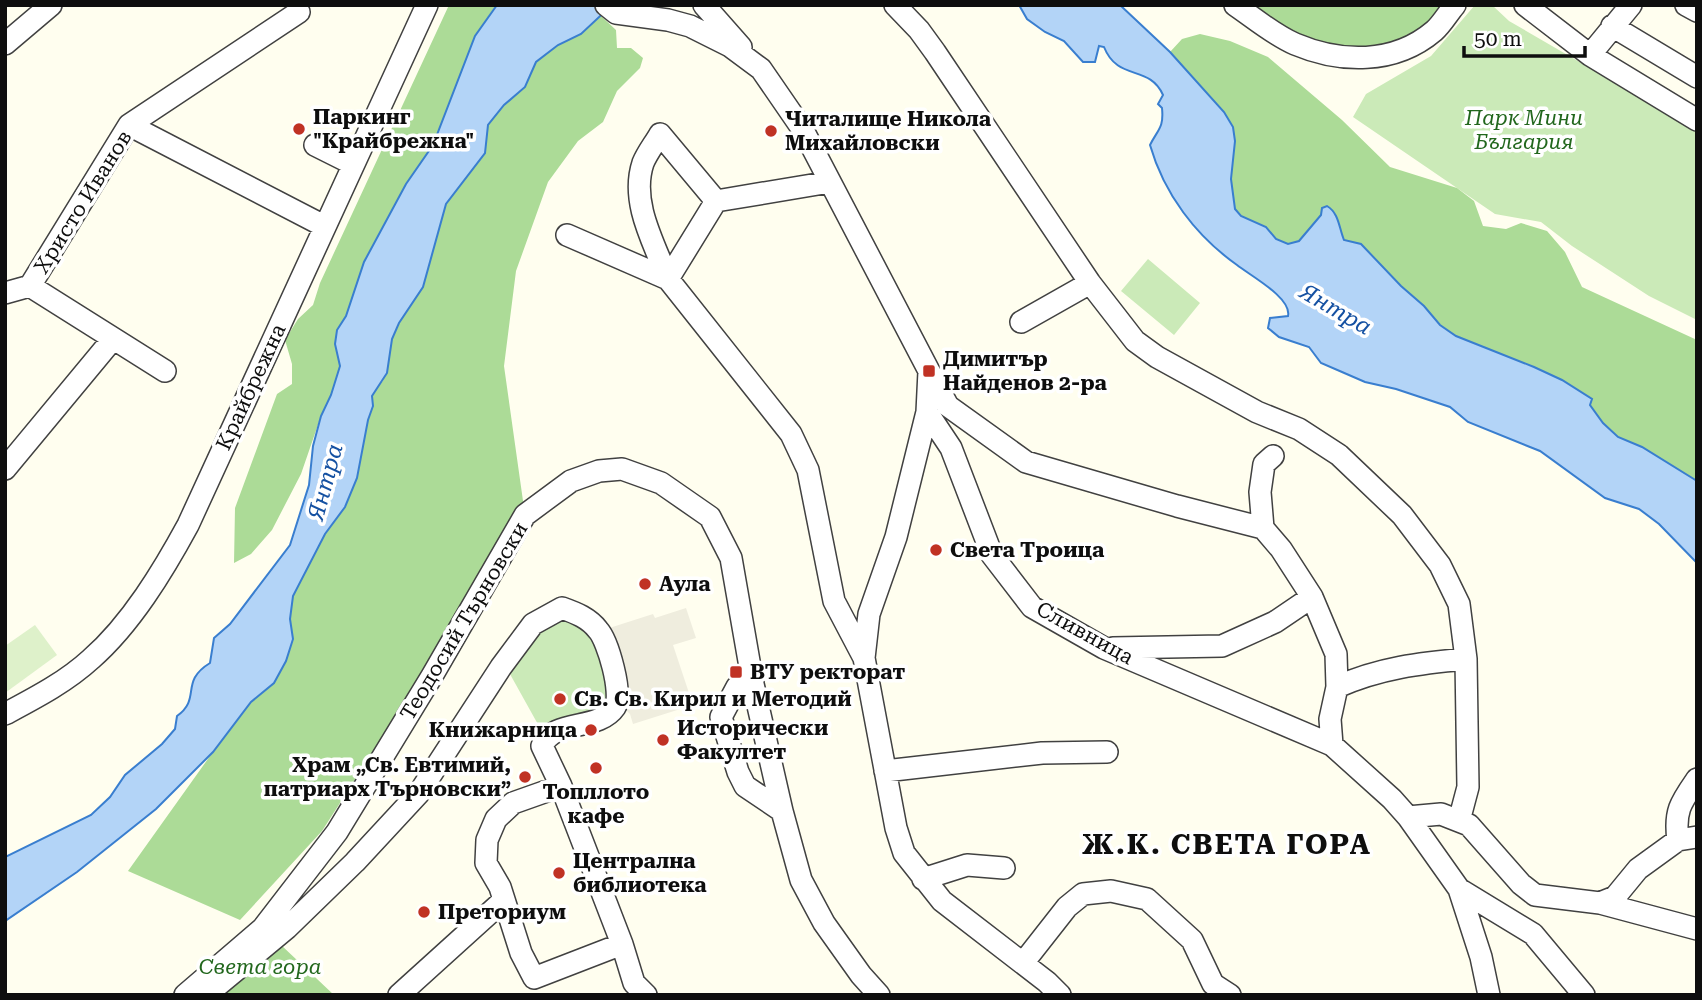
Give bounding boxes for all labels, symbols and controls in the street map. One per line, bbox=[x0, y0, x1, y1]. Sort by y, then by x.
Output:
scale bar bbox=[1464, 14, 1585, 58]
text: 50 m bbox=[1474, 27, 1522, 51]
place label: Паркинг "Крайбрежна" bbox=[313, 105, 474, 153]
park label: Парк Мини България bbox=[1464, 106, 1583, 154]
place label: Читалище Никола Михайловски bbox=[785, 107, 992, 155]
marker: Паркинг "Крайбрежна" bbox=[291, 121, 307, 137]
marker: Читалище Никола Михайловски bbox=[763, 123, 779, 139]
street label: Христо Иванов bbox=[29, 126, 137, 278]
water label: Янтра bbox=[1294, 278, 1376, 341]
street label: Крайбрежна bbox=[211, 320, 291, 454]
place label: Димитър Найденов 2-ра bbox=[943, 347, 1108, 395]
marker: Димитър Найденов 2-ра bbox=[921, 363, 937, 379]
water label: Янтра bbox=[302, 441, 349, 524]
street label: Теодосий Търновски bbox=[395, 518, 533, 724]
place label: Света Троица bbox=[950, 538, 1105, 562]
marker: Света Троица bbox=[928, 542, 944, 558]
place label: Аула bbox=[659, 572, 711, 596]
marker: Аула bbox=[637, 576, 653, 592]
street label: Сливница bbox=[1032, 597, 1138, 670]
place label: ВТУ ректорат bbox=[750, 660, 905, 684]
marker: ВТУ ректорат bbox=[728, 664, 744, 680]
place label: Св. Св. Кирил и Методий bbox=[574, 687, 852, 711]
marker: Св. Св. Кирил и Методий bbox=[552, 691, 568, 707]
place label: Исторически Факултет bbox=[677, 716, 828, 764]
place label: Книжарница bbox=[429, 718, 578, 742]
marker: Книжарница bbox=[583, 722, 599, 738]
marker: Исторически Факултет bbox=[655, 732, 671, 748]
place label: Храм „Св. Евтимий, патриарх Търновски” bbox=[264, 753, 511, 801]
marker: Топллото кафе bbox=[588, 760, 604, 776]
marker: Храм „Св. Евтимий, патриарх Търновски” bbox=[517, 769, 533, 785]
place label: Топллото кафе bbox=[543, 780, 649, 828]
district label: Ж.К. СВЕТА ГОРА bbox=[1082, 828, 1372, 861]
place label: Централна библиотека bbox=[573, 849, 707, 897]
marker: Централна библиотека bbox=[551, 865, 567, 881]
place label: Преториум bbox=[438, 900, 566, 924]
marker: Преториум bbox=[416, 904, 432, 920]
park label: Света гора bbox=[199, 955, 321, 979]

